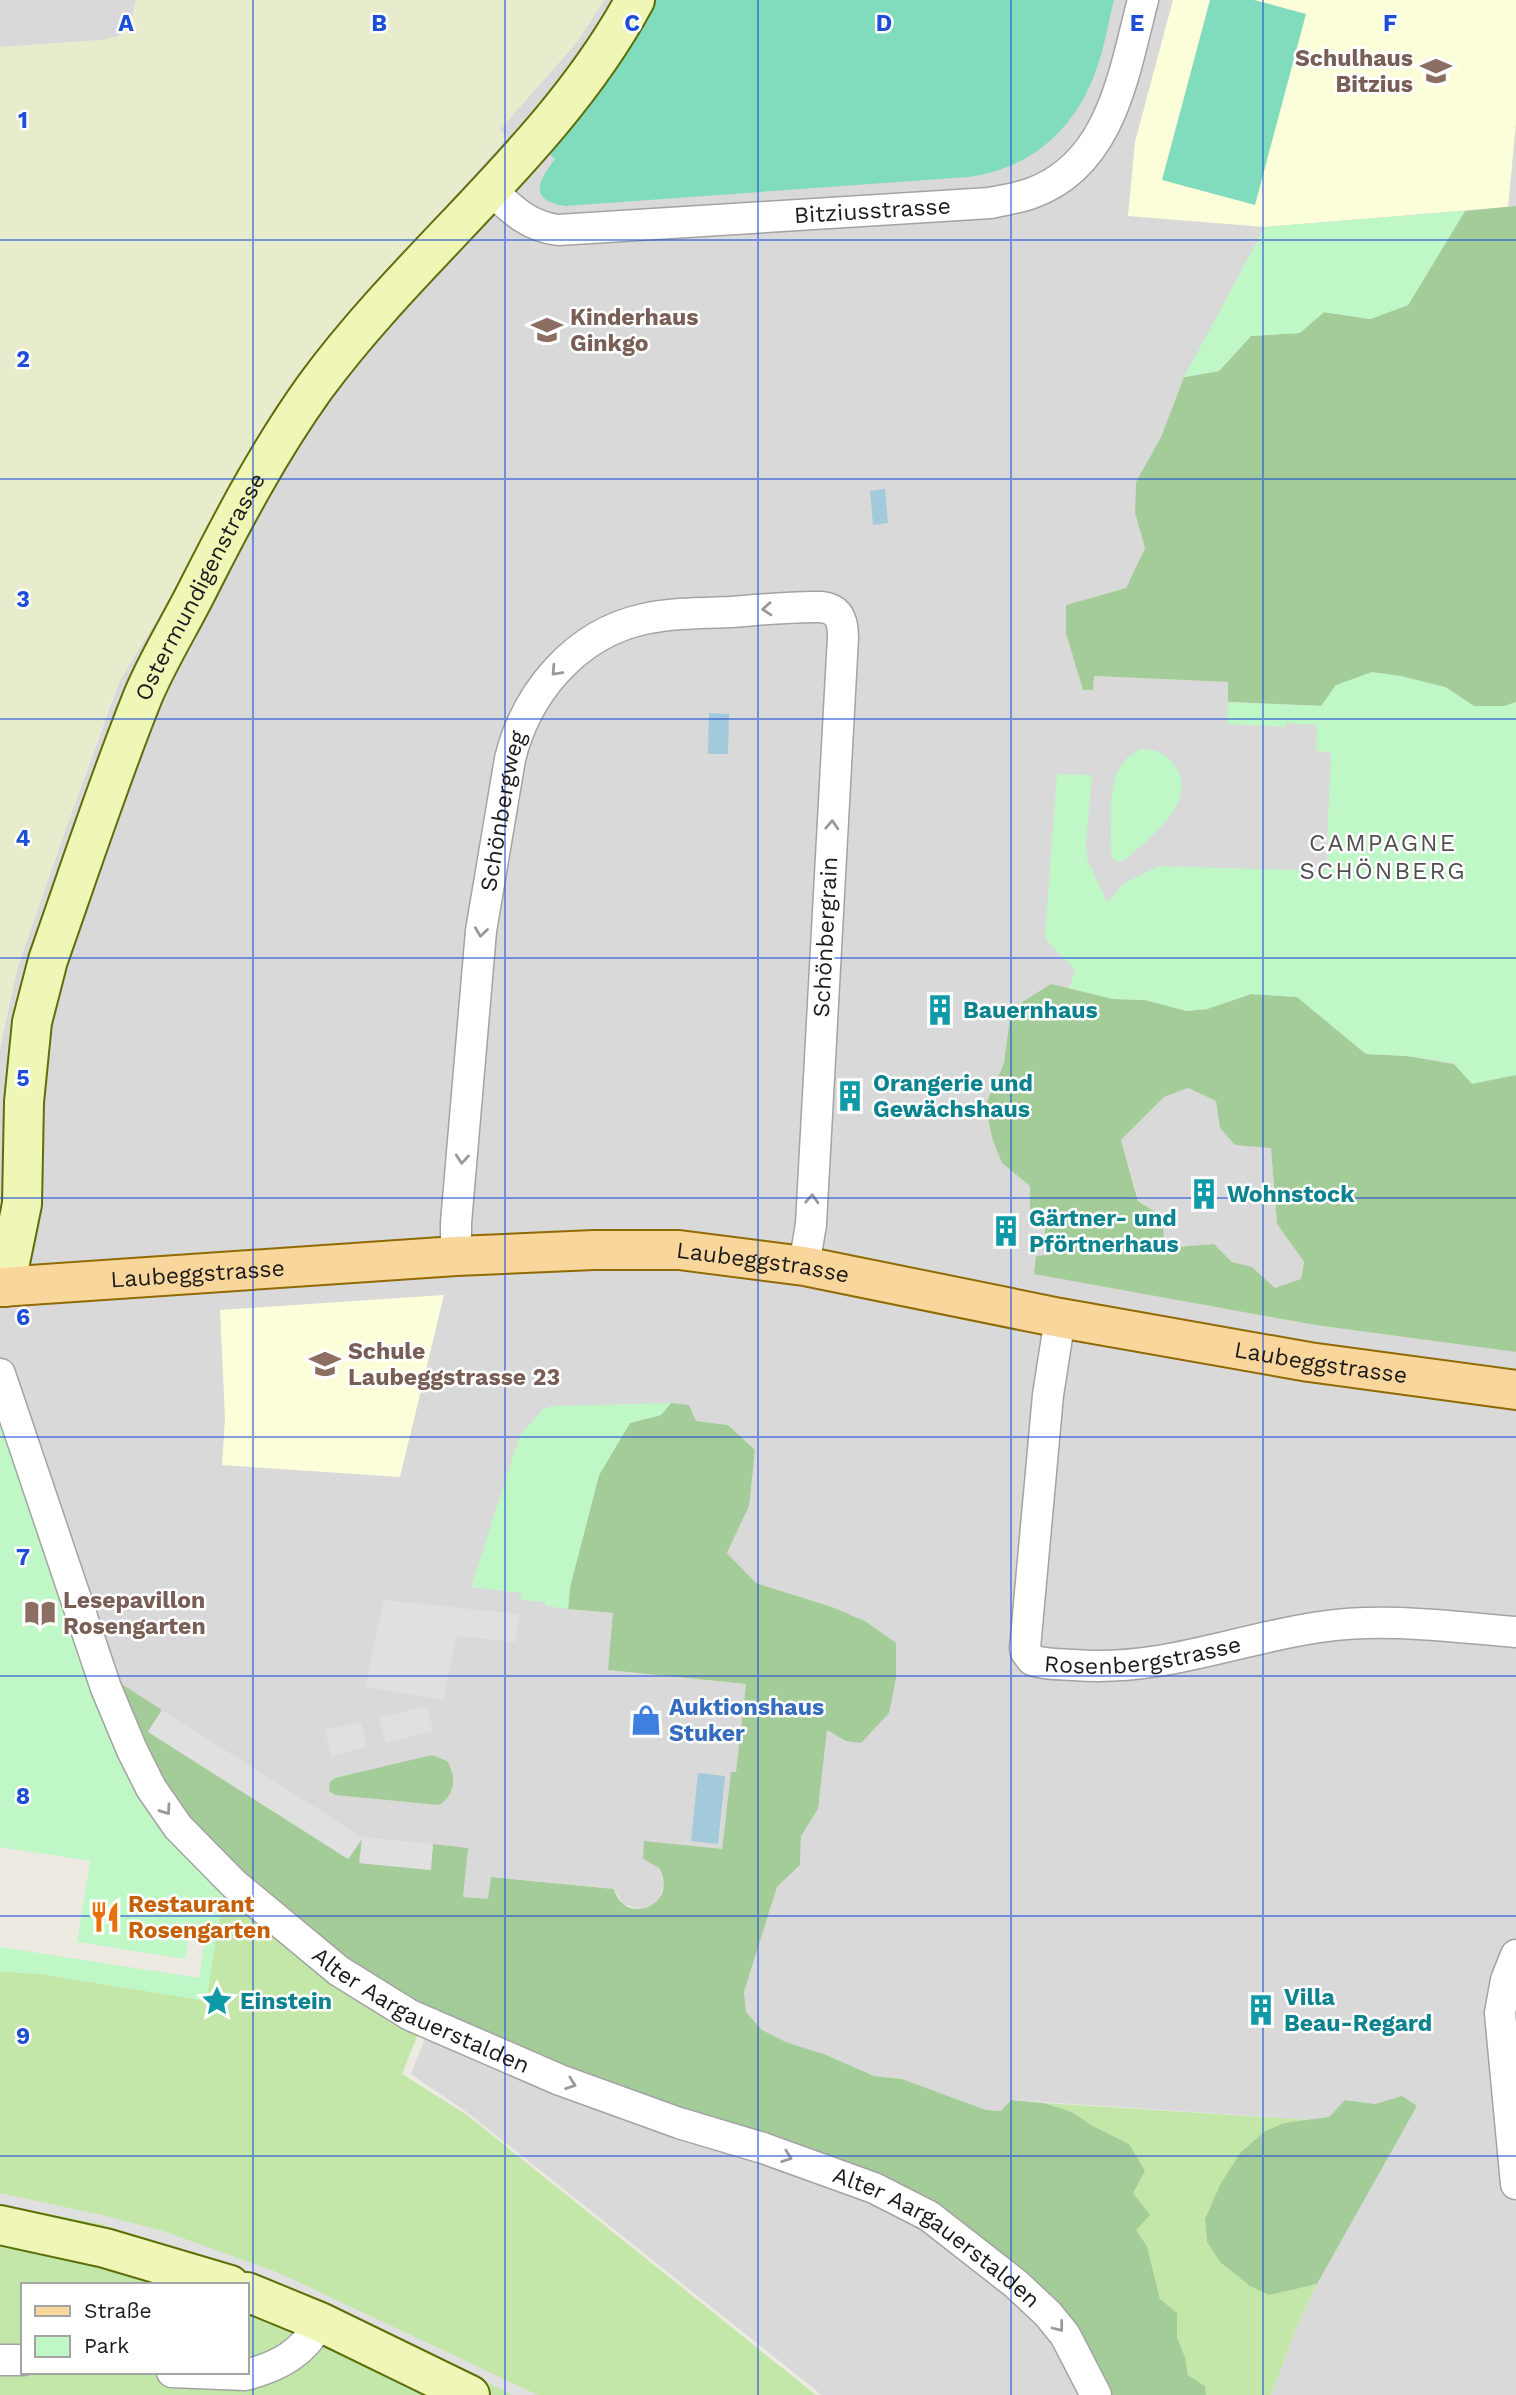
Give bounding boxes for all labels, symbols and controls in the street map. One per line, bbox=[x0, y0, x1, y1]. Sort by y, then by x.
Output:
text: A bbox=[118, 10, 134, 37]
text: B bbox=[371, 10, 387, 37]
text: C bbox=[624, 10, 640, 37]
text: D bbox=[876, 10, 892, 37]
text: E bbox=[1130, 10, 1144, 37]
text: F bbox=[1383, 10, 1397, 37]
place label: Schulhaus Bitzius bbox=[1295, 45, 1413, 98]
school or university icon: Schulhaus Bitzius bbox=[1419, 54, 1453, 88]
text: 1 bbox=[18, 107, 28, 134]
street label: Bitziusstrasse bbox=[793, 192, 952, 229]
place label: Kinderhaus Ginkgo bbox=[570, 304, 699, 357]
school or university icon: Kinderhaus Ginkgo bbox=[530, 313, 564, 347]
text: 2 bbox=[16, 346, 30, 373]
street label: Ostermundigenstrasse bbox=[130, 468, 271, 705]
text: 3 bbox=[16, 586, 30, 613]
one-way arrow bbox=[761, 602, 772, 617]
one-way arrow bbox=[551, 663, 564, 676]
street label: Schönbergweg bbox=[475, 726, 532, 893]
one-way arrow bbox=[824, 819, 839, 830]
text: 4 bbox=[16, 825, 31, 852]
district label: CAMPAGNE SCHÖNBERG bbox=[1299, 829, 1467, 885]
street label: Schönbergrain bbox=[808, 856, 843, 1018]
one-way arrow bbox=[473, 926, 488, 938]
building icon: Bauernhaus bbox=[923, 993, 957, 1027]
place label: Bauernhaus bbox=[963, 997, 1098, 1024]
text: 5 bbox=[16, 1065, 30, 1092]
place label: Orangerie und Gewächshaus bbox=[873, 1070, 1033, 1123]
building icon: Orangerie und Gewächshaus bbox=[833, 1079, 867, 1113]
one-way arrow bbox=[455, 1154, 470, 1165]
building icon: Wohnstock bbox=[1187, 1177, 1221, 1211]
place label: Wohnstock bbox=[1227, 1181, 1355, 1208]
one-way arrow bbox=[805, 1193, 820, 1204]
place label: Gärtner- und Pförtnerhaus bbox=[1029, 1205, 1179, 1258]
building icon: Gärtner- und Pförtnerhaus bbox=[989, 1214, 1023, 1248]
street label: Laubeggstrasse bbox=[675, 1237, 852, 1289]
street label: Laubeggstrasse bbox=[110, 1255, 286, 1293]
text: 6 bbox=[16, 1304, 30, 1331]
street label: Laubeggstrasse bbox=[1232, 1336, 1409, 1389]
place label: Schule Laubeggstrasse 23 bbox=[348, 1338, 560, 1391]
school or university icon: Schule Laubeggstrasse 23 bbox=[308, 1347, 342, 1381]
text: 7 bbox=[16, 1544, 30, 1571]
place label: Lesepavillon Rosengarten bbox=[63, 1587, 206, 1640]
library icon: Lesepavillon Rosengarten bbox=[23, 1596, 57, 1630]
street label: Rosenbergstrasse bbox=[1043, 1631, 1244, 1680]
place label: Auktionshaus Stuker bbox=[669, 1694, 824, 1747]
shop icon: Auktionshaus Stuker bbox=[629, 1703, 663, 1737]
text: 8 bbox=[16, 1783, 30, 1810]
one-way arrow bbox=[158, 1802, 170, 1815]
place label: Restaurant Rosengarten bbox=[128, 1891, 271, 1944]
restaurant icon: Restaurant Rosengarten bbox=[88, 1900, 122, 1934]
street label: Alter Aargauerstalden bbox=[307, 1942, 534, 2079]
place icon: Einstein bbox=[200, 1984, 234, 2018]
place label: Villa Beau-Regard bbox=[1284, 1984, 1432, 2037]
place label: Einstein bbox=[240, 1988, 332, 2015]
building icon: Villa Beau-Regard bbox=[1244, 1993, 1278, 2027]
text: 9 bbox=[16, 2023, 30, 2050]
one-way arrow bbox=[565, 2076, 577, 2090]
one-way arrow bbox=[780, 2149, 792, 2163]
street label: Alter Aargauerstalden bbox=[829, 2161, 1046, 2314]
legend bbox=[21, 2283, 248, 2374]
text: Straße bbox=[84, 2298, 152, 2323]
one-way arrow bbox=[1050, 2319, 1063, 2332]
text: Park bbox=[84, 2333, 129, 2358]

